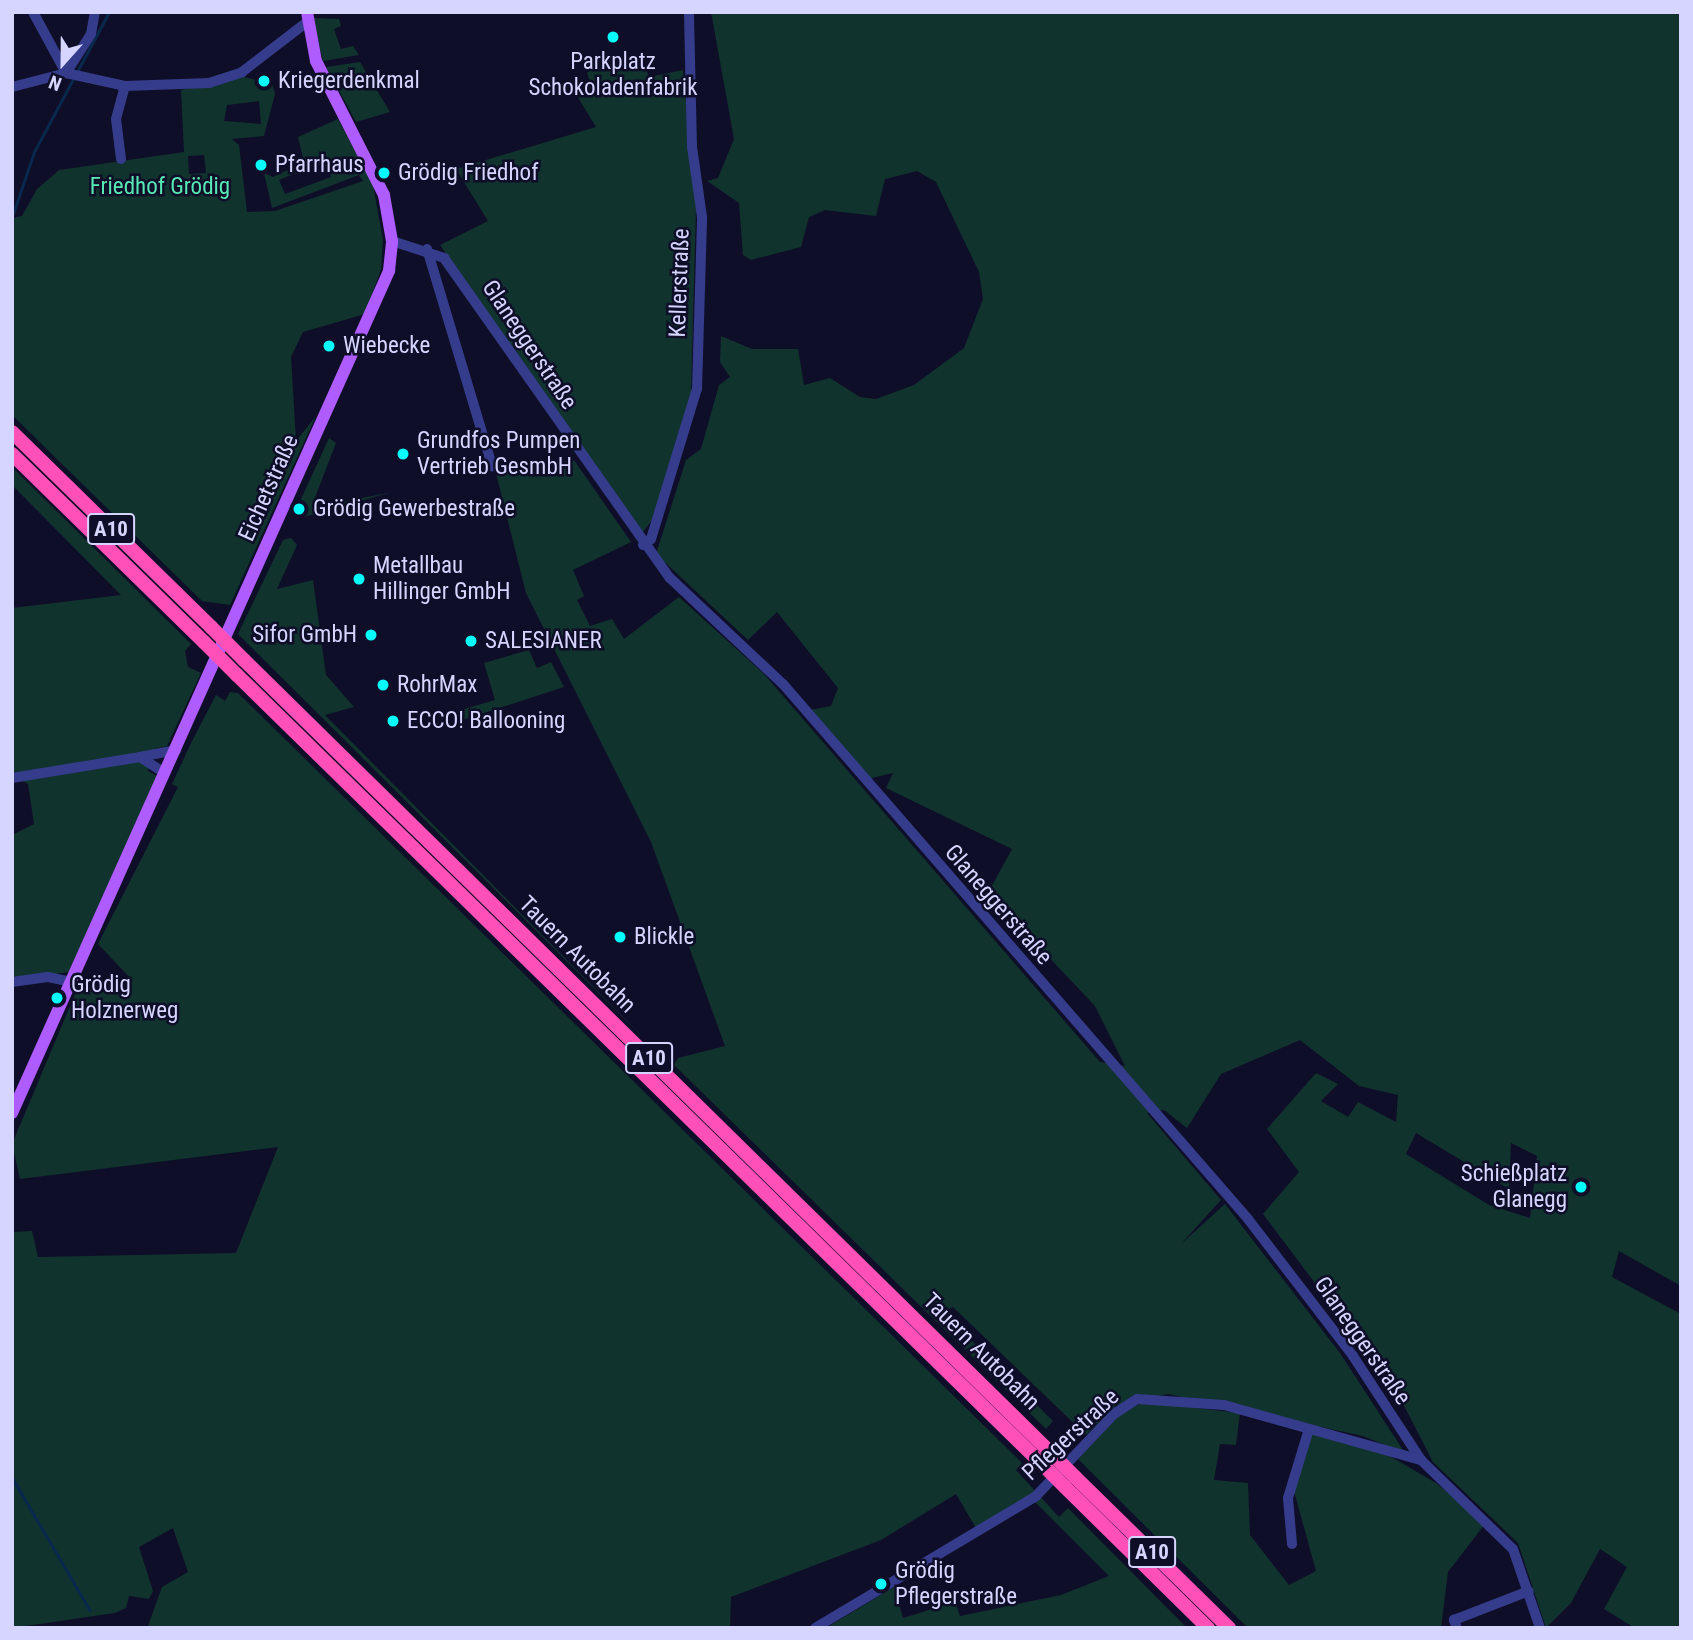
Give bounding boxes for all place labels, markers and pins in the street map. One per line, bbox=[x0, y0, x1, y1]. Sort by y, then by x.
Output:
marker: Parkplatz Schokoladenfabrik bbox=[605, 29, 621, 45]
place label: Parkplatz Schokoladenfabrik bbox=[528, 48, 698, 102]
place label: Kriegerdenkmal bbox=[278, 67, 420, 95]
marker: Kriegerdenkmal bbox=[256, 73, 272, 89]
place label: Pfarrhaus bbox=[275, 151, 364, 179]
marker: Pfarrhaus bbox=[253, 157, 269, 173]
place label: Grödig Friedhof bbox=[398, 159, 538, 187]
marker: Grödig Friedhof bbox=[376, 165, 392, 181]
place label: Wiebecke bbox=[343, 332, 430, 360]
marker: Wiebecke bbox=[321, 338, 337, 354]
place label: Grundfos Pumpen Vertrieb GesmbH bbox=[417, 427, 580, 481]
marker: Grundfos Pumpen Vertrieb GesmbH bbox=[395, 446, 411, 462]
place label: Grödig Gewerbestraße bbox=[313, 495, 515, 523]
marker: Grödig Gewerbestraße bbox=[291, 501, 307, 517]
place label: Metallbau Hillinger GmbH bbox=[373, 552, 510, 606]
marker: Metallbau Hillinger GmbH bbox=[351, 571, 367, 587]
place label: Sifor GmbH bbox=[252, 621, 357, 649]
marker: Sifor GmbH bbox=[363, 627, 379, 643]
place label: SALESIANER bbox=[485, 627, 602, 655]
marker: SALESIANER bbox=[463, 633, 479, 649]
place label: RohrMax bbox=[397, 671, 477, 699]
marker: RohrMax bbox=[375, 677, 391, 693]
place label: ECCO! Ballooning bbox=[407, 707, 565, 735]
marker: ECCO! Ballooning bbox=[385, 713, 401, 729]
place label: Blickle bbox=[634, 923, 694, 951]
marker: Blickle bbox=[612, 929, 628, 945]
place label: Grödig Holznerweg bbox=[71, 971, 178, 1025]
marker: Grödig Holznerweg bbox=[49, 990, 65, 1006]
place label: Schießplatz Glanegg bbox=[1461, 1160, 1567, 1214]
marker: Schießplatz Glanegg bbox=[1573, 1179, 1589, 1195]
place label: Grödig Pflegerstraße bbox=[895, 1557, 1017, 1611]
marker: Grödig Pflegerstraße bbox=[873, 1576, 889, 1592]

